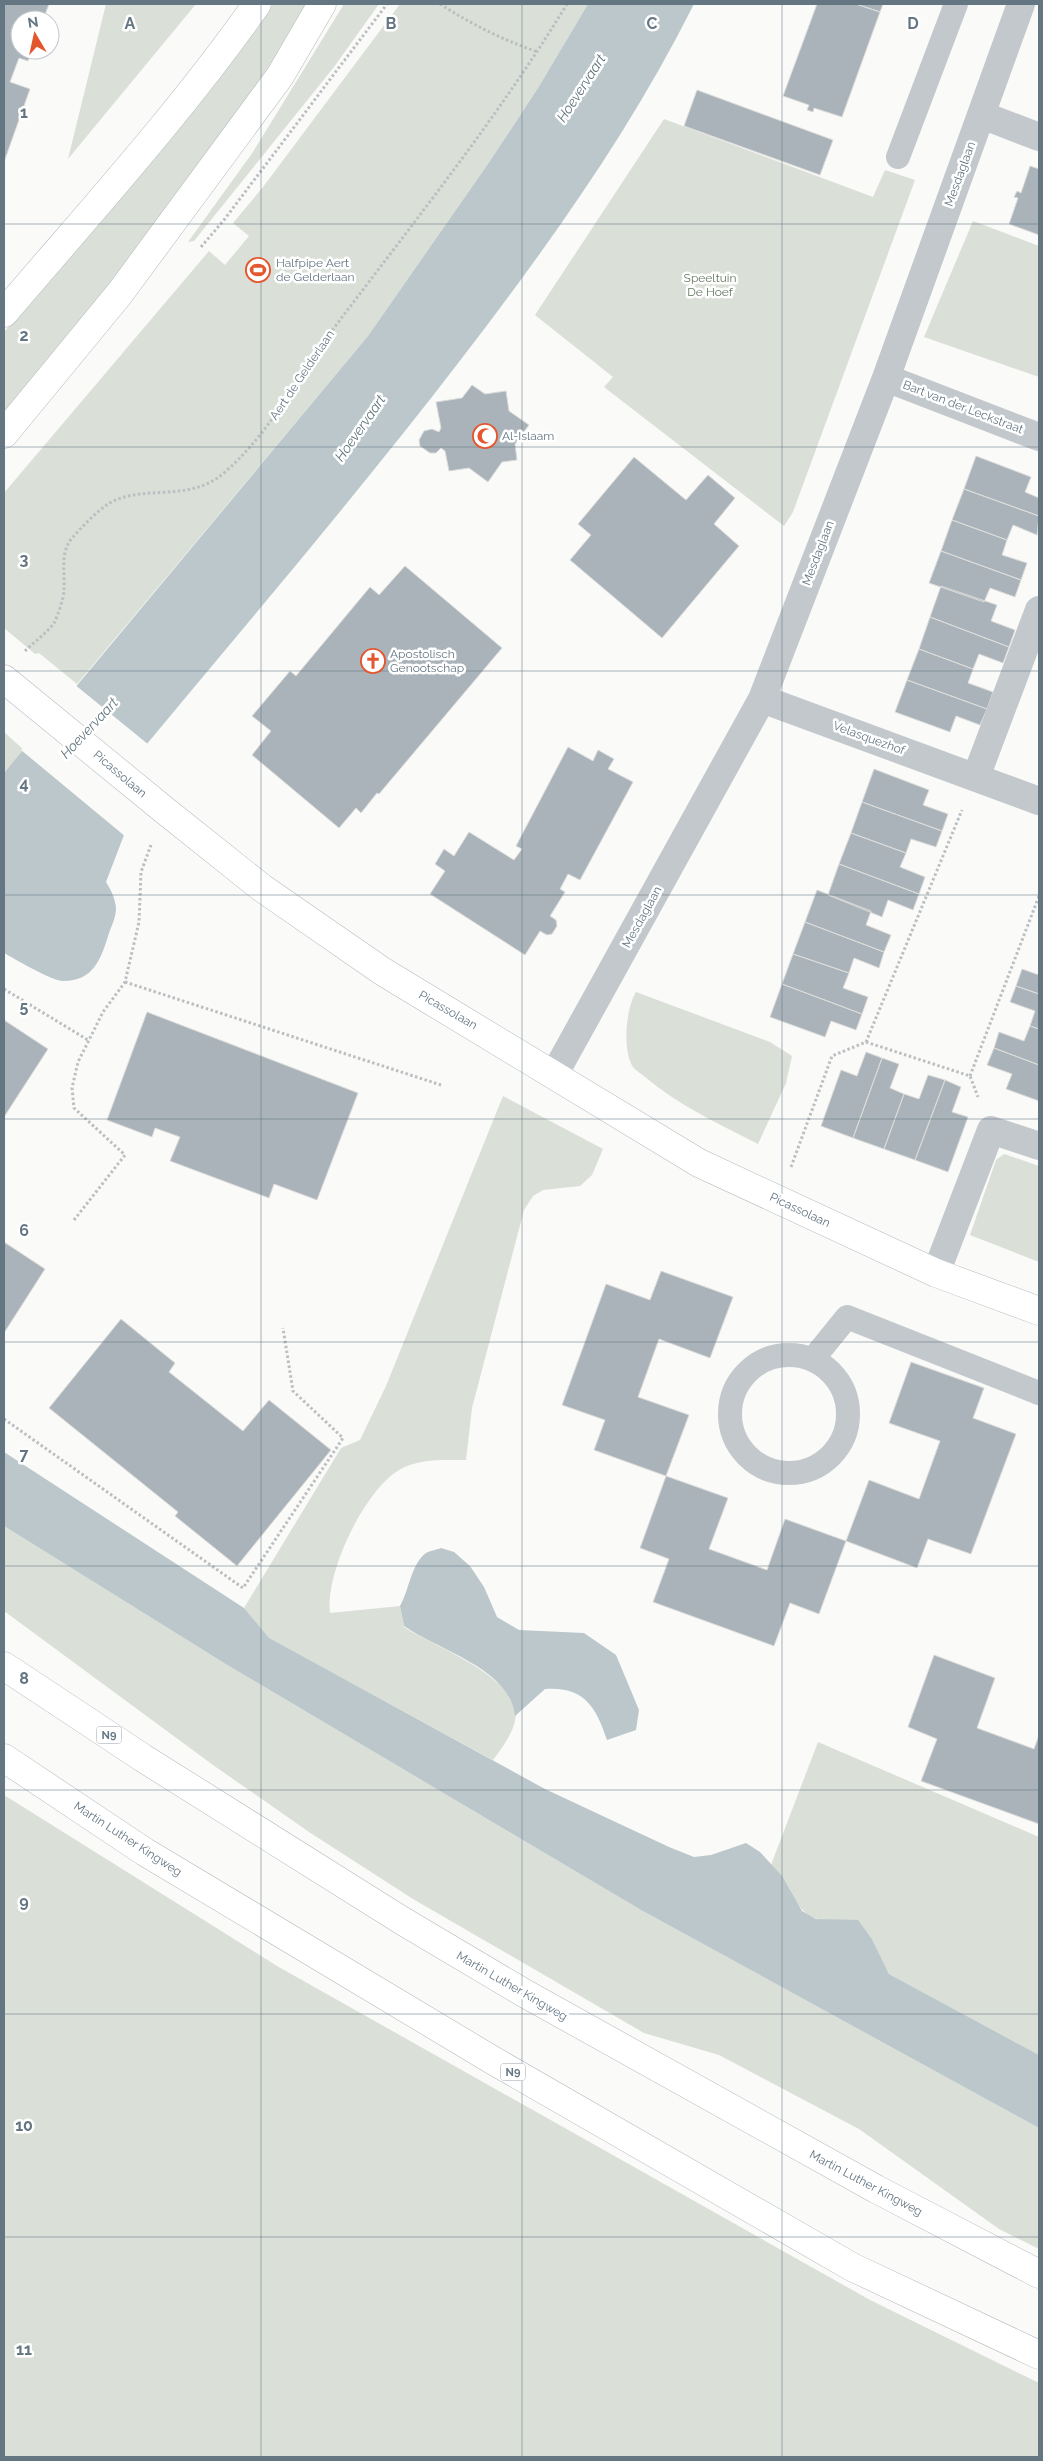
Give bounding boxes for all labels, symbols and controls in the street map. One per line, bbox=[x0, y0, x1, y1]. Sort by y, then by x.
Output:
north arrow bbox=[10, 10, 60, 60]
text: N bbox=[26, 13, 39, 31]
text: A bbox=[125, 14, 136, 33]
text: B bbox=[386, 14, 397, 33]
text: C bbox=[647, 14, 658, 33]
text: D bbox=[907, 14, 919, 33]
water label: Hoevervaart bbox=[553, 51, 609, 125]
text: 1 bbox=[20, 103, 28, 122]
street label: Mesdaglaan bbox=[942, 140, 978, 208]
place label: Halfpipe Aert de Gelderlaan bbox=[276, 256, 355, 284]
sports icon: Halfpipe Aert de Gelderlaan bbox=[245, 257, 271, 283]
park label: Speeltuin De Hoef bbox=[684, 271, 736, 299]
text: 2 bbox=[19, 326, 29, 345]
street label: Aert de Gelderlaan bbox=[267, 328, 337, 422]
street label: Bart van der Leckstraat bbox=[901, 378, 1025, 436]
water label: Hoevervaart bbox=[331, 391, 389, 464]
mosque icon: Al-Islaam bbox=[472, 423, 498, 449]
place label: Al-Islaam bbox=[502, 429, 554, 443]
street label: Mesdaglaan bbox=[799, 519, 837, 587]
text: 3 bbox=[20, 550, 29, 569]
place label: Apostolisch Genootschap bbox=[390, 647, 464, 675]
church icon: Apostolisch Genootschap bbox=[360, 648, 386, 674]
water label: Hoevervaart bbox=[57, 694, 121, 762]
street label: Velasquezhof bbox=[831, 719, 908, 758]
street label: Picassolaan bbox=[90, 748, 150, 800]
text: 4 bbox=[19, 774, 29, 793]
street label: Mesdaglaan bbox=[619, 884, 665, 950]
street label: Picassolaan bbox=[416, 988, 480, 1032]
text: 5 bbox=[20, 997, 29, 1016]
street label: Picassolaan bbox=[767, 1190, 833, 1230]
text: 6 bbox=[19, 1221, 29, 1240]
text: 7 bbox=[20, 1445, 29, 1464]
text: 8 bbox=[19, 1669, 29, 1688]
road number: N9 bbox=[96, 1726, 122, 1744]
street label: Martin Luther Kingweg bbox=[71, 1799, 185, 1879]
text: 9 bbox=[19, 1892, 29, 1911]
street label: Martin Luther Kingweg bbox=[454, 1948, 570, 2024]
road number: N9 bbox=[500, 2064, 526, 2080]
text: 10 bbox=[15, 2116, 33, 2135]
street label: Martin Luther Kingweg bbox=[807, 2147, 925, 2219]
text: 11 bbox=[16, 2340, 32, 2359]

